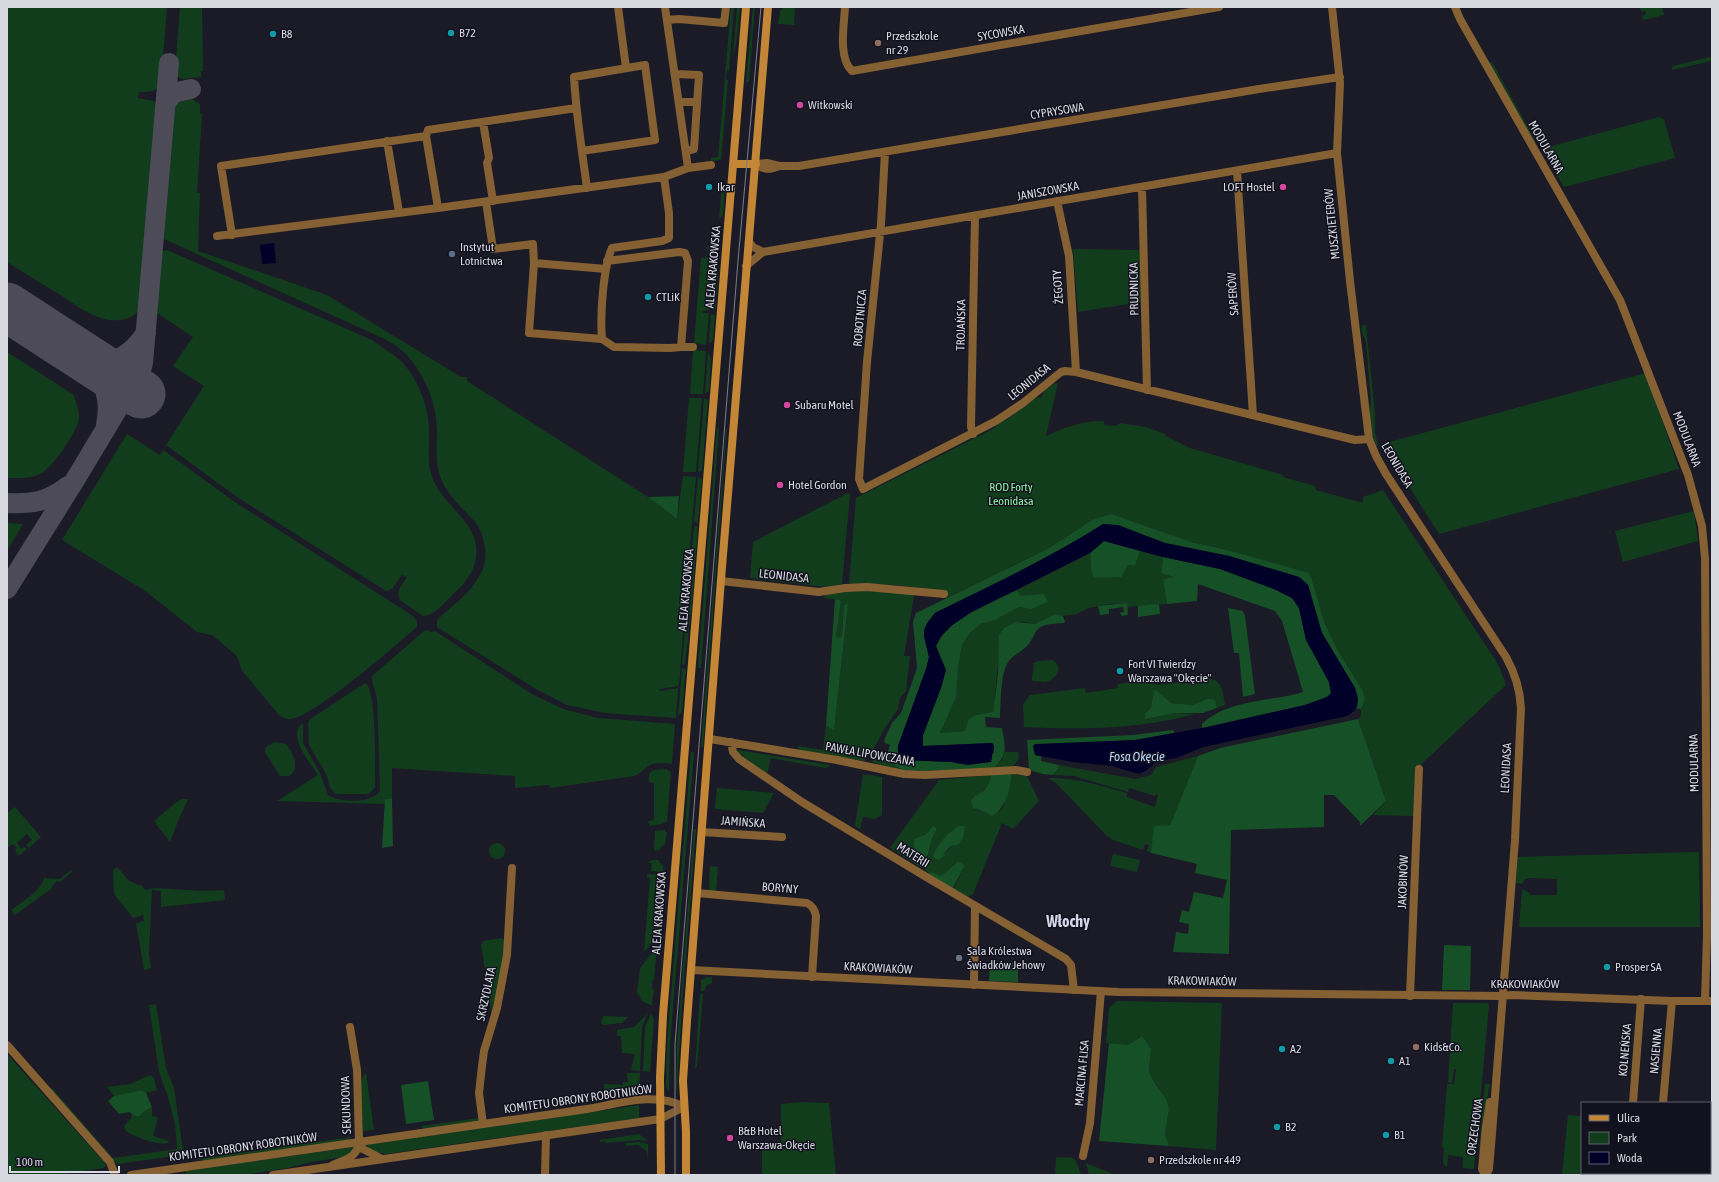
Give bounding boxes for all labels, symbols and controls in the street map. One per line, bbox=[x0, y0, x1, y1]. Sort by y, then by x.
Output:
street label: SYCOWSKA bbox=[976, 22, 1026, 44]
place label: B72 bbox=[459, 26, 476, 40]
place label: B8 bbox=[281, 27, 293, 41]
marker: B72 bbox=[446, 28, 456, 38]
marker: B8 bbox=[268, 29, 278, 39]
place label: Przedszkole nr 29 bbox=[886, 29, 938, 57]
marker: Przedszkole nr 29 bbox=[873, 38, 883, 48]
place label: Witkowski bbox=[808, 98, 853, 112]
marker: Witkowski bbox=[795, 100, 805, 110]
street label: CYPRYSOWA bbox=[1029, 100, 1085, 122]
street label: MODULARNA bbox=[1525, 118, 1567, 176]
street label: JANISZOWSKA bbox=[1016, 179, 1080, 203]
place label: Ikar bbox=[717, 180, 735, 194]
place label: LOFT Hostel bbox=[1223, 180, 1276, 194]
marker: Ikar bbox=[704, 182, 714, 192]
marker: LOFT Hostel bbox=[1278, 182, 1288, 192]
street label: MUSZKIETERÓW bbox=[1321, 187, 1343, 260]
street label: ALEJA KRAKOWSKA bbox=[702, 225, 724, 309]
place label: Instytut Lotnictwa bbox=[460, 240, 503, 268]
marker: Instytut Lotnictwa bbox=[447, 249, 457, 259]
street label: PRUDNICKA bbox=[1127, 262, 1141, 316]
street label: ŻEGOTY bbox=[1050, 269, 1066, 305]
street label: SAPERÓW bbox=[1224, 272, 1241, 316]
street label: ROBOTNICZA bbox=[851, 289, 869, 347]
place label: CTLiK bbox=[656, 290, 680, 304]
marker: CTLiK bbox=[643, 292, 653, 302]
street label: TROJAŃSKA bbox=[954, 299, 968, 351]
street label: LEONIDASA bbox=[1005, 361, 1053, 403]
place label: Subaru Motel bbox=[795, 398, 855, 412]
marker: Subaru Motel bbox=[782, 400, 792, 410]
street label: MODULARNA bbox=[1670, 409, 1704, 469]
street label: LEONIDASA bbox=[1378, 440, 1416, 490]
place label: Hotel Gordon bbox=[788, 478, 847, 492]
marker: Hotel Gordon bbox=[775, 480, 785, 490]
park label: ROD Forty Leonidasa bbox=[988, 480, 1034, 508]
street label: ALEJA KRAKOWSKA bbox=[675, 548, 697, 632]
street label: LEONIDASA bbox=[758, 566, 810, 586]
place label: Fort VI Twierdzy Warszawa "Okęcie" bbox=[1128, 657, 1212, 685]
marker: Fort VI Twierdzy Warszawa "Okęcie" bbox=[1115, 666, 1125, 676]
street label: MODULARNA bbox=[1686, 734, 1702, 792]
street label: PAWŁA LIPOWCZANA bbox=[824, 739, 916, 769]
street label: LEONIDASA bbox=[1498, 742, 1514, 794]
water label: Fosa Okęcie bbox=[1109, 749, 1165, 764]
street label: JAMIŃSKA bbox=[720, 813, 766, 831]
street label: MATERII bbox=[894, 840, 932, 870]
street label: JAKOBINÓW bbox=[1395, 855, 1411, 909]
street label: ALEJA KRAKOWSKA bbox=[649, 871, 669, 955]
street label: BORYNY bbox=[761, 879, 799, 897]
district label: Włochy bbox=[1045, 912, 1090, 930]
place label: Sala Królestwa Świadków Jehowy bbox=[967, 944, 1045, 972]
marker: Sala Królestwa Świadków Jehowy bbox=[954, 953, 964, 963]
street label: KRAKOWIAKÓW bbox=[843, 959, 913, 977]
place label: Prosper SA bbox=[1615, 960, 1662, 974]
marker: Prosper SA bbox=[1602, 962, 1612, 972]
street label: SKRZYDLATA bbox=[473, 965, 499, 1022]
street label: KRAKOWIAKÓW bbox=[1167, 973, 1237, 989]
street label: KRAKOWIAKÓW bbox=[1491, 977, 1560, 991]
street label: KOLNEŃSKA bbox=[1616, 1023, 1634, 1077]
street label: NASIENNA bbox=[1647, 1027, 1665, 1075]
street label: MARCINA FLISA bbox=[1072, 1039, 1092, 1107]
place label: Kids&Co. bbox=[1424, 1040, 1462, 1054]
place label: A2 bbox=[1290, 1042, 1302, 1056]
marker: Kids&Co. bbox=[1411, 1042, 1421, 1052]
marker: A2 bbox=[1277, 1044, 1287, 1054]
place label: A1 bbox=[1399, 1054, 1411, 1068]
marker: A1 bbox=[1386, 1056, 1396, 1066]
street label: SEKUNDOWA bbox=[338, 1076, 354, 1134]
street label: KOMITETU OBRONY ROBOTNIKÓW bbox=[503, 1082, 653, 1116]
street label: ORZECHOWA bbox=[1464, 1098, 1486, 1156]
legend bbox=[1581, 1102, 1711, 1174]
text: Ulica bbox=[1617, 1111, 1640, 1125]
place label: B2 bbox=[1285, 1120, 1296, 1134]
marker: B2 bbox=[1272, 1122, 1282, 1132]
place label: B&B Hotel Warszawa-Okęcie bbox=[738, 1124, 815, 1152]
place label: B1 bbox=[1394, 1128, 1406, 1142]
street label: KOMITETU OBRONY ROBOTNIKÓW bbox=[168, 1130, 318, 1164]
marker: B1 bbox=[1381, 1130, 1391, 1140]
text: Park bbox=[1617, 1131, 1638, 1145]
marker: B&B Hotel Warszawa-Okęcie bbox=[725, 1133, 735, 1143]
scale bar bbox=[10, 1148, 119, 1174]
text: Woda bbox=[1617, 1151, 1642, 1165]
place label: Przedszkole nr 449 bbox=[1159, 1153, 1241, 1167]
text: 100 m bbox=[16, 1155, 43, 1169]
marker: Przedszkole nr 449 bbox=[1146, 1155, 1156, 1165]

